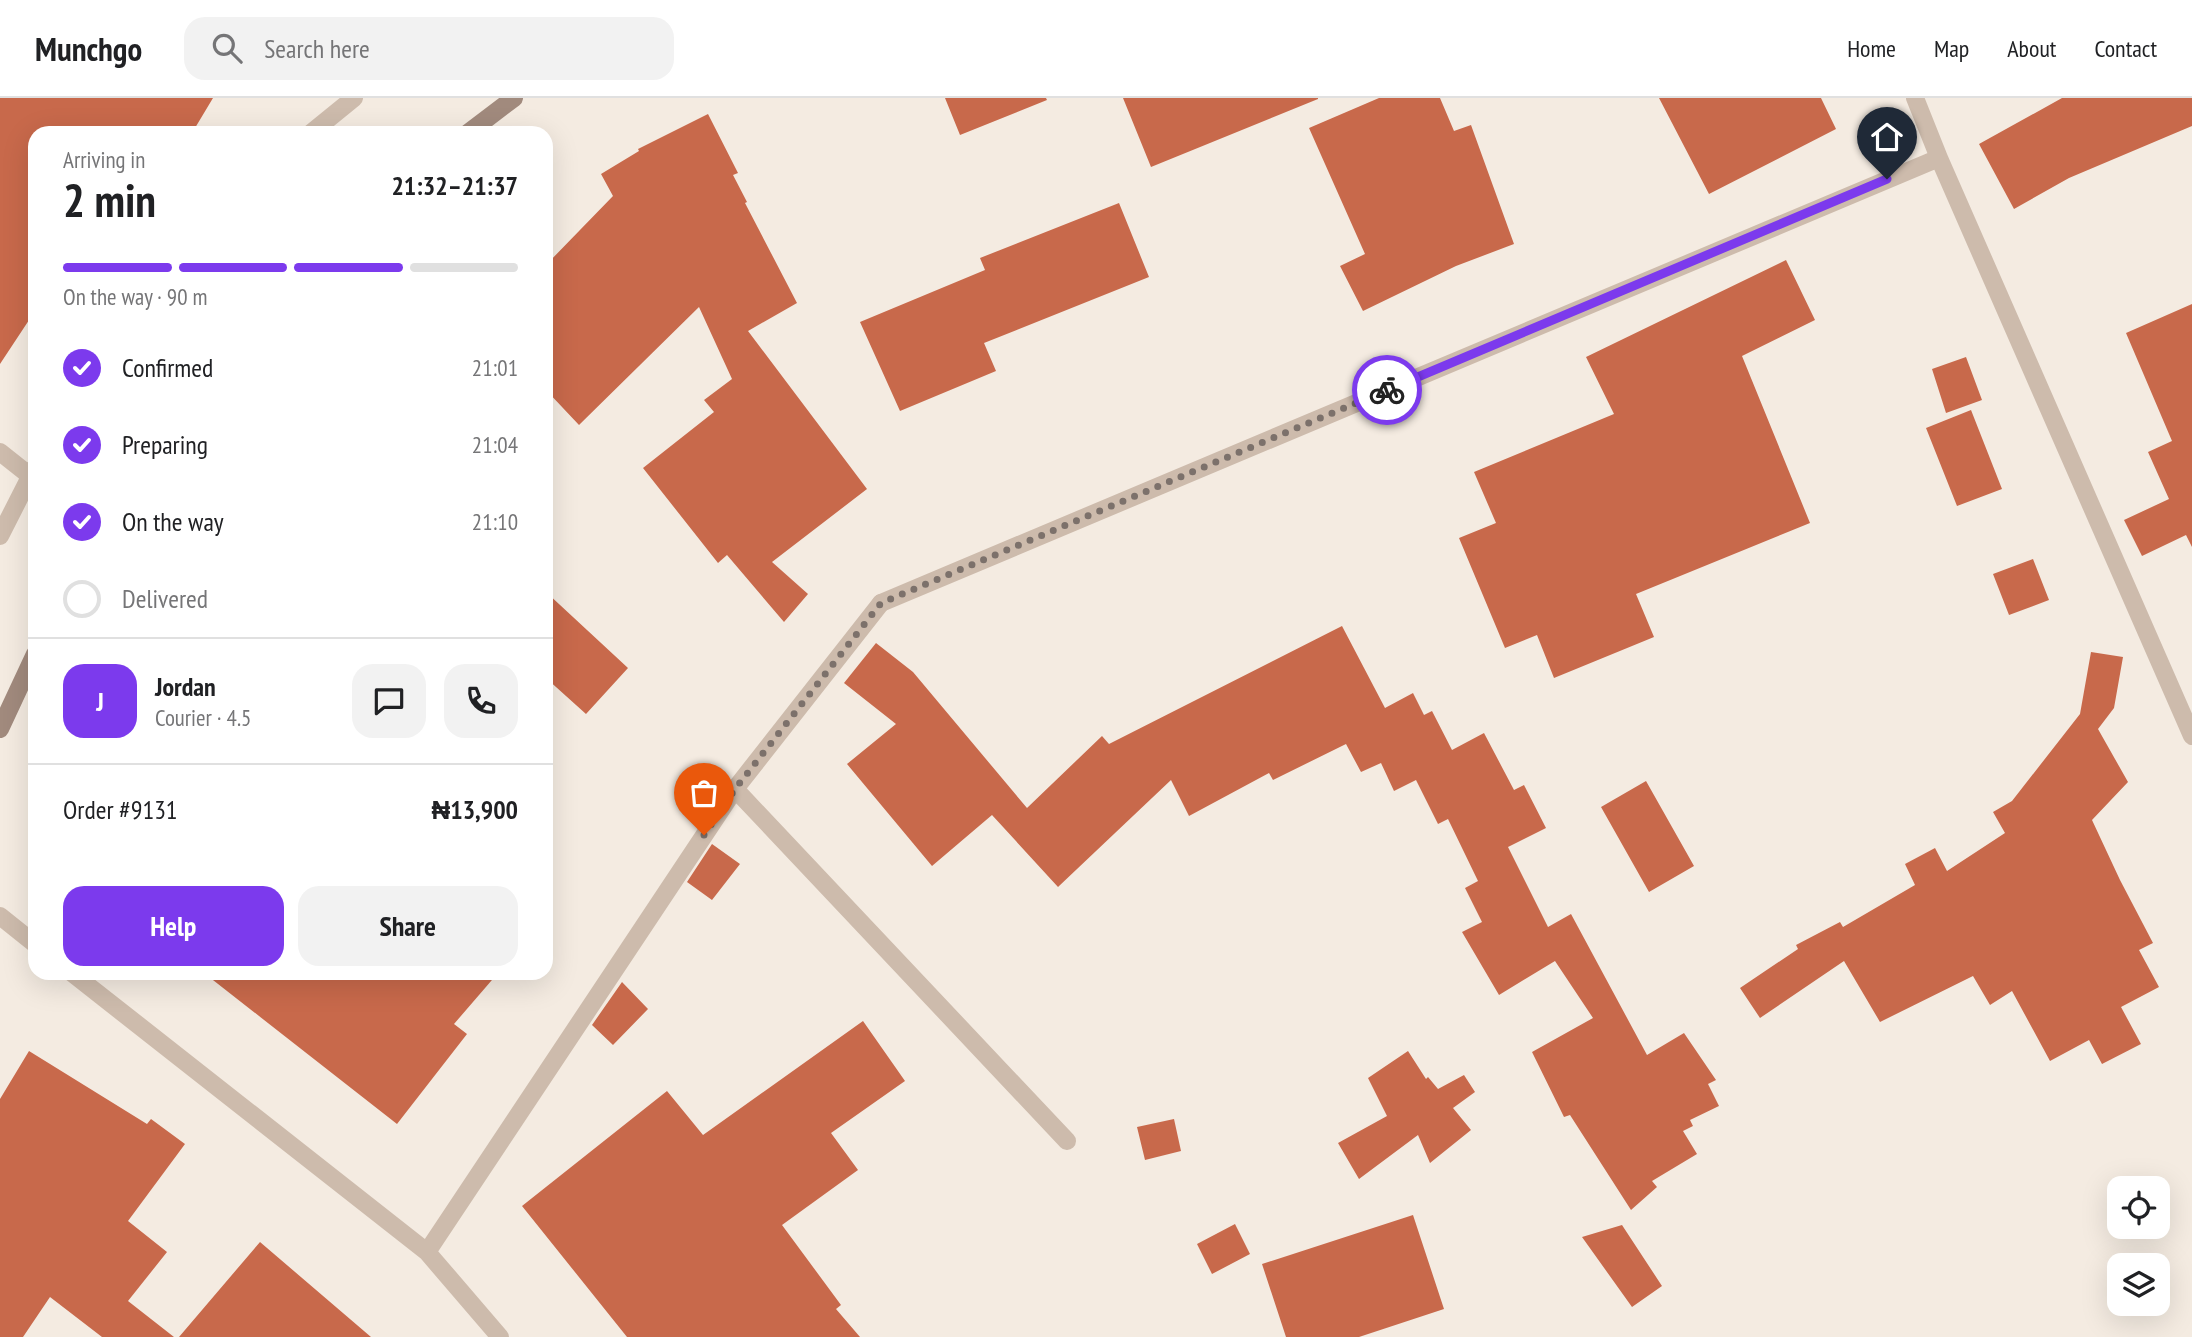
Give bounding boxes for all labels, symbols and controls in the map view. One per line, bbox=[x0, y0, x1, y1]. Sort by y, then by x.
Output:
search box bbox=[184, 17, 674, 80]
text: Munchgo bbox=[35, 27, 142, 70]
icon: search bbox=[208, 29, 246, 67]
text: Search here bbox=[264, 32, 370, 65]
text: Home bbox=[1847, 33, 1896, 64]
text: Map bbox=[1934, 33, 1969, 64]
text: About bbox=[2007, 33, 2056, 64]
text: Contact bbox=[2094, 33, 2157, 64]
pin bbox=[1857, 107, 1917, 179]
icon: home bbox=[1868, 118, 1906, 156]
text: Arriving in bbox=[63, 145, 145, 174]
text: 21:32–21:37 bbox=[391, 169, 518, 202]
text: 2 min bbox=[63, 170, 156, 230]
text: On the way · 90 m bbox=[63, 282, 207, 311]
icon: check bbox=[63, 349, 101, 387]
text: Confirmed bbox=[122, 351, 213, 384]
text: 21:01 bbox=[472, 353, 518, 382]
courier bbox=[1352, 355, 1422, 425]
icon: bike bbox=[1368, 371, 1406, 409]
icon: check bbox=[63, 426, 101, 464]
text: Preparing bbox=[122, 428, 208, 461]
text: 21:04 bbox=[472, 430, 518, 459]
icon: check bbox=[63, 503, 101, 541]
text: On the way bbox=[122, 505, 224, 538]
text: 21:10 bbox=[472, 507, 518, 536]
text: Delivered bbox=[122, 582, 208, 615]
button: chat bbox=[352, 664, 426, 738]
button: phone bbox=[444, 664, 518, 738]
text: Jordan bbox=[155, 670, 216, 703]
text: J bbox=[96, 685, 104, 718]
text: Courier · 4.5 bbox=[155, 703, 251, 732]
pin bbox=[674, 763, 734, 835]
icon: bag bbox=[685, 774, 723, 812]
text: Order #9131 bbox=[63, 793, 178, 826]
text: ₦13,900 bbox=[431, 793, 518, 826]
button: Help bbox=[63, 886, 284, 966]
button: Share bbox=[298, 886, 518, 966]
map controls bbox=[2107, 1176, 2170, 1316]
button: locate bbox=[2107, 1176, 2170, 1239]
button: layers bbox=[2107, 1253, 2170, 1316]

